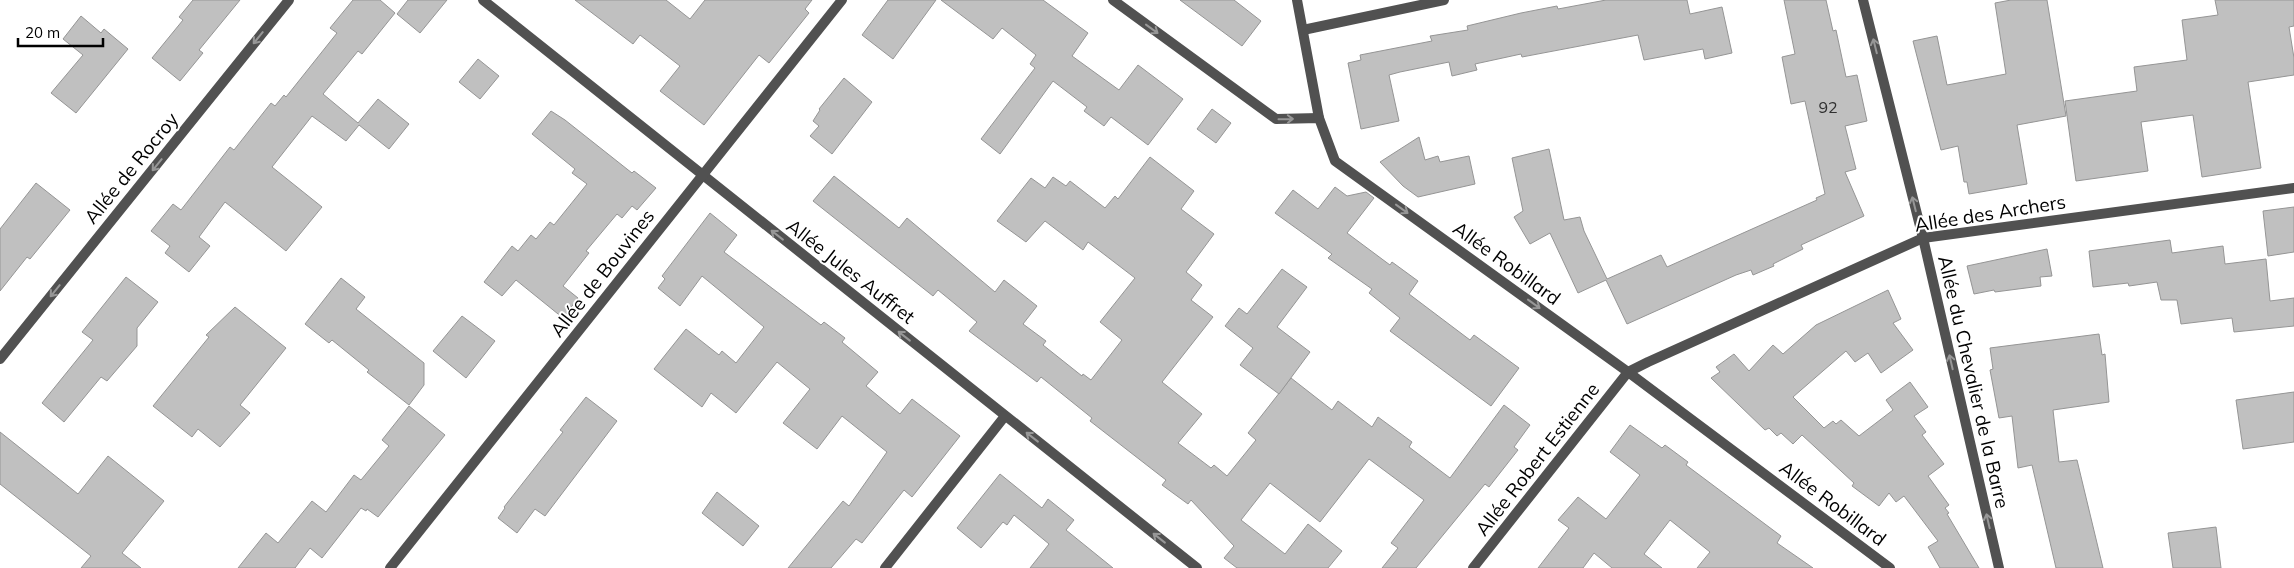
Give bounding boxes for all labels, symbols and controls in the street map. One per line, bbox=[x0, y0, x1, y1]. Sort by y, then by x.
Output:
scale bar bbox=[18, 15, 102, 47]
text: 20 m bbox=[25, 23, 60, 42]
one-way arrow bbox=[1145, 24, 1159, 34]
one-way arrow bbox=[253, 31, 264, 44]
one-way arrow bbox=[1870, 39, 1879, 55]
house number: 92 bbox=[1818, 97, 1838, 117]
street label: Allée de Rocroy bbox=[79, 108, 183, 228]
one-way arrow bbox=[1277, 114, 1293, 124]
one-way arrow bbox=[151, 158, 162, 171]
street label: Allée des Archers bbox=[1913, 189, 2067, 237]
one-way arrow bbox=[1909, 197, 1918, 213]
street label: Allée de Bouvines bbox=[545, 204, 659, 342]
one-way arrow bbox=[1395, 204, 1409, 215]
street label: Allée Jules Auffret bbox=[782, 213, 920, 329]
street label: Allée Robillard bbox=[1449, 216, 1565, 310]
one-way arrow bbox=[770, 230, 784, 240]
street label: Allée du Chevalier de la Barre bbox=[1933, 253, 2015, 511]
one-way arrow bbox=[49, 284, 60, 297]
one-way arrow bbox=[1527, 299, 1540, 310]
one-way arrow bbox=[898, 331, 911, 342]
one-way arrow bbox=[1946, 355, 1955, 371]
street label: Allée Robert Estienne bbox=[1470, 378, 1604, 540]
one-way arrow bbox=[1025, 432, 1038, 443]
street label: Allée Robillard bbox=[1775, 455, 1891, 551]
one-way arrow bbox=[1983, 513, 1992, 529]
one-way arrow bbox=[1153, 532, 1166, 543]

